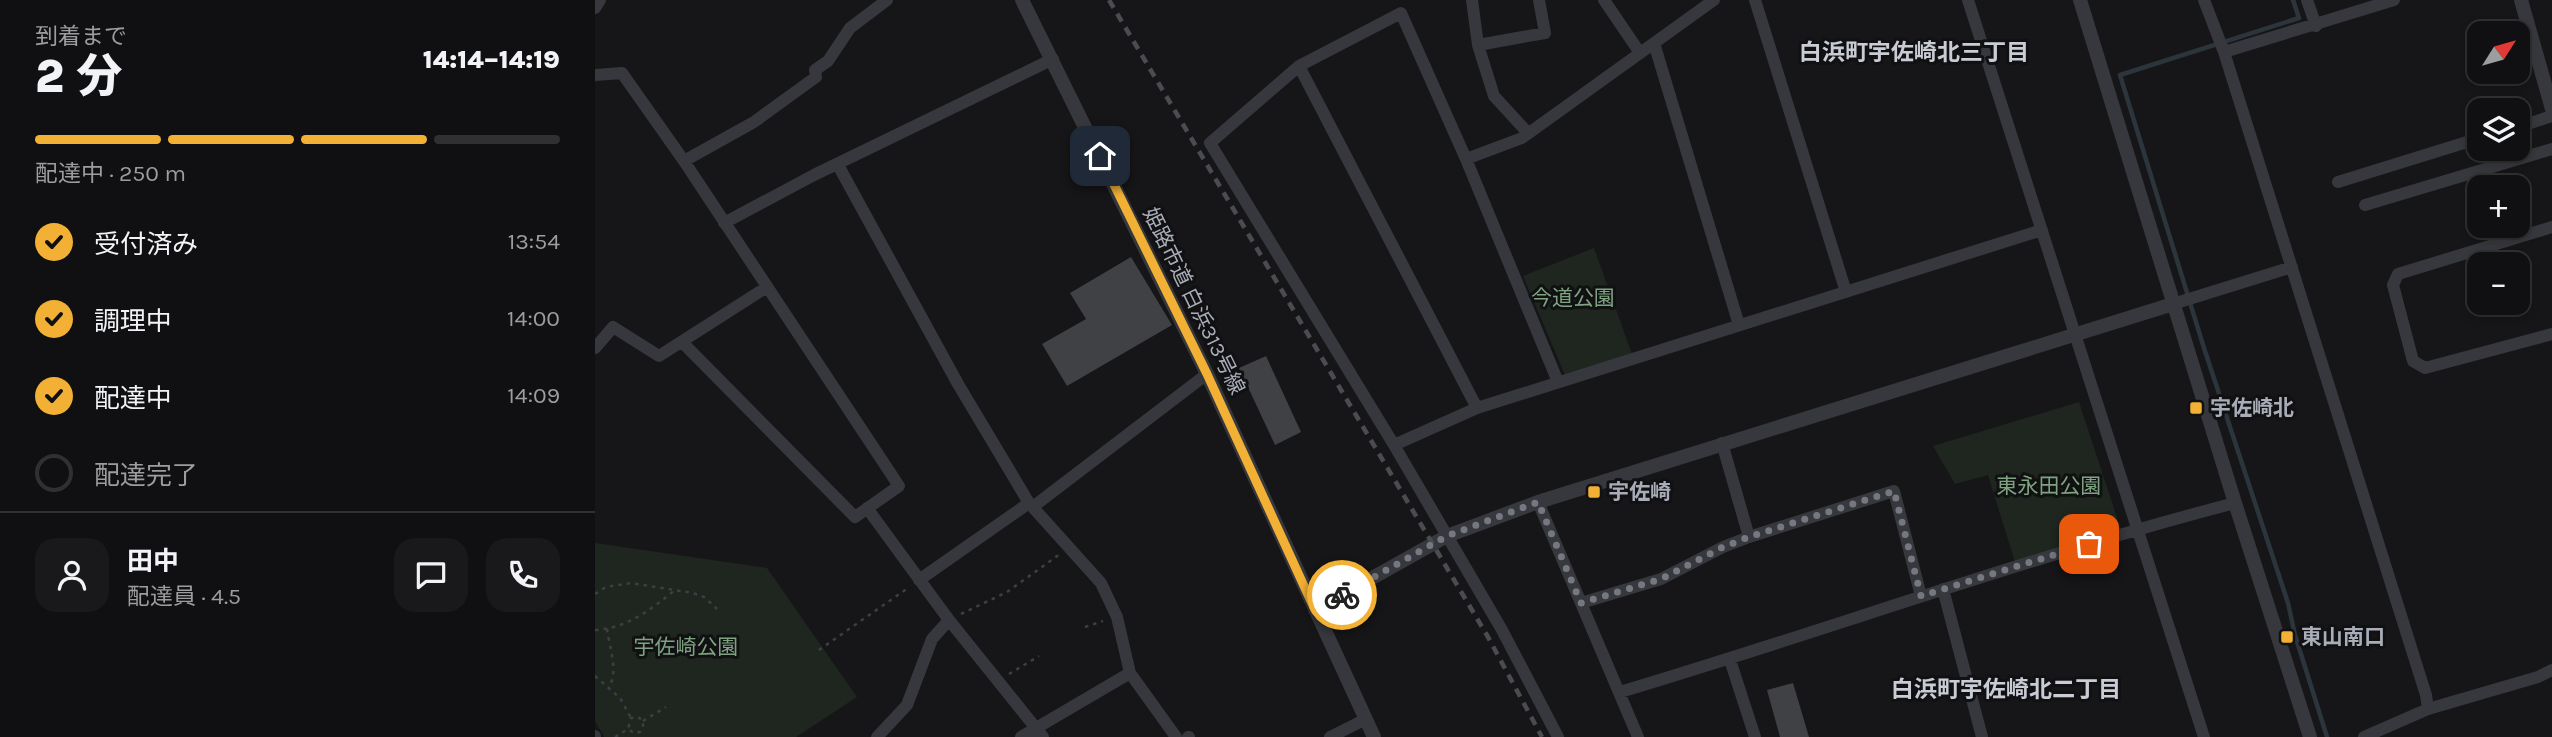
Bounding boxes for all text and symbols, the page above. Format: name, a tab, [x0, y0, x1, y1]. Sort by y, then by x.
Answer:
north arrow	[2467, 21, 2531, 84]
map controls	[2467, 21, 2530, 315]
text: 到着まで	[35, 23, 127, 50]
district label: 白浜町宇佐崎北三丁目	[1799, 39, 2029, 66]
text: 14:14–14:19	[423, 44, 560, 75]
text: 2 分	[35, 50, 122, 104]
button: layers	[2467, 98, 2530, 161]
pin	[1070, 126, 1130, 186]
icon: home	[1081, 137, 1119, 175]
text: 配達中 · 250 m	[35, 160, 186, 187]
button: +	[2467, 175, 2530, 238]
street label: 姫路市道 白浜313号線	[1138, 204, 1250, 398]
icon: check	[35, 223, 73, 261]
text: 13:54	[508, 228, 560, 255]
text: 受付済み	[94, 229, 198, 260]
button: −	[2467, 252, 2530, 315]
park label: 今道公園	[1531, 286, 1615, 310]
icon: check	[35, 300, 73, 338]
text: 14:00	[507, 305, 560, 332]
text: 調理中	[94, 306, 172, 337]
icon: check	[35, 377, 73, 415]
text: 14:09	[507, 382, 560, 409]
text: 配達中	[94, 383, 172, 414]
place label: 宇佐崎北	[2210, 396, 2294, 420]
marker: 宇佐崎北	[2188, 400, 2204, 416]
text: 配達完了	[94, 460, 198, 491]
park label: 東永田公園	[1997, 474, 2102, 498]
place label: 宇佐崎	[1608, 480, 1671, 504]
marker: 宇佐崎	[1586, 484, 1602, 500]
pin	[2059, 514, 2119, 574]
icon: bag	[2070, 525, 2108, 563]
button: person	[35, 538, 109, 612]
button: chat	[394, 538, 468, 612]
button: phone	[486, 538, 560, 612]
text: 田中	[127, 546, 179, 577]
courier	[1307, 560, 1377, 630]
icon: bike	[1323, 576, 1361, 614]
text: 配達員 · 4.5	[127, 583, 241, 610]
place label: 東山南口	[2301, 625, 2385, 649]
marker: 東山南口	[2279, 629, 2295, 645]
park label: 宇佐崎公園	[634, 635, 739, 659]
district label: 白浜町宇佐崎北二丁目	[1891, 676, 2121, 703]

